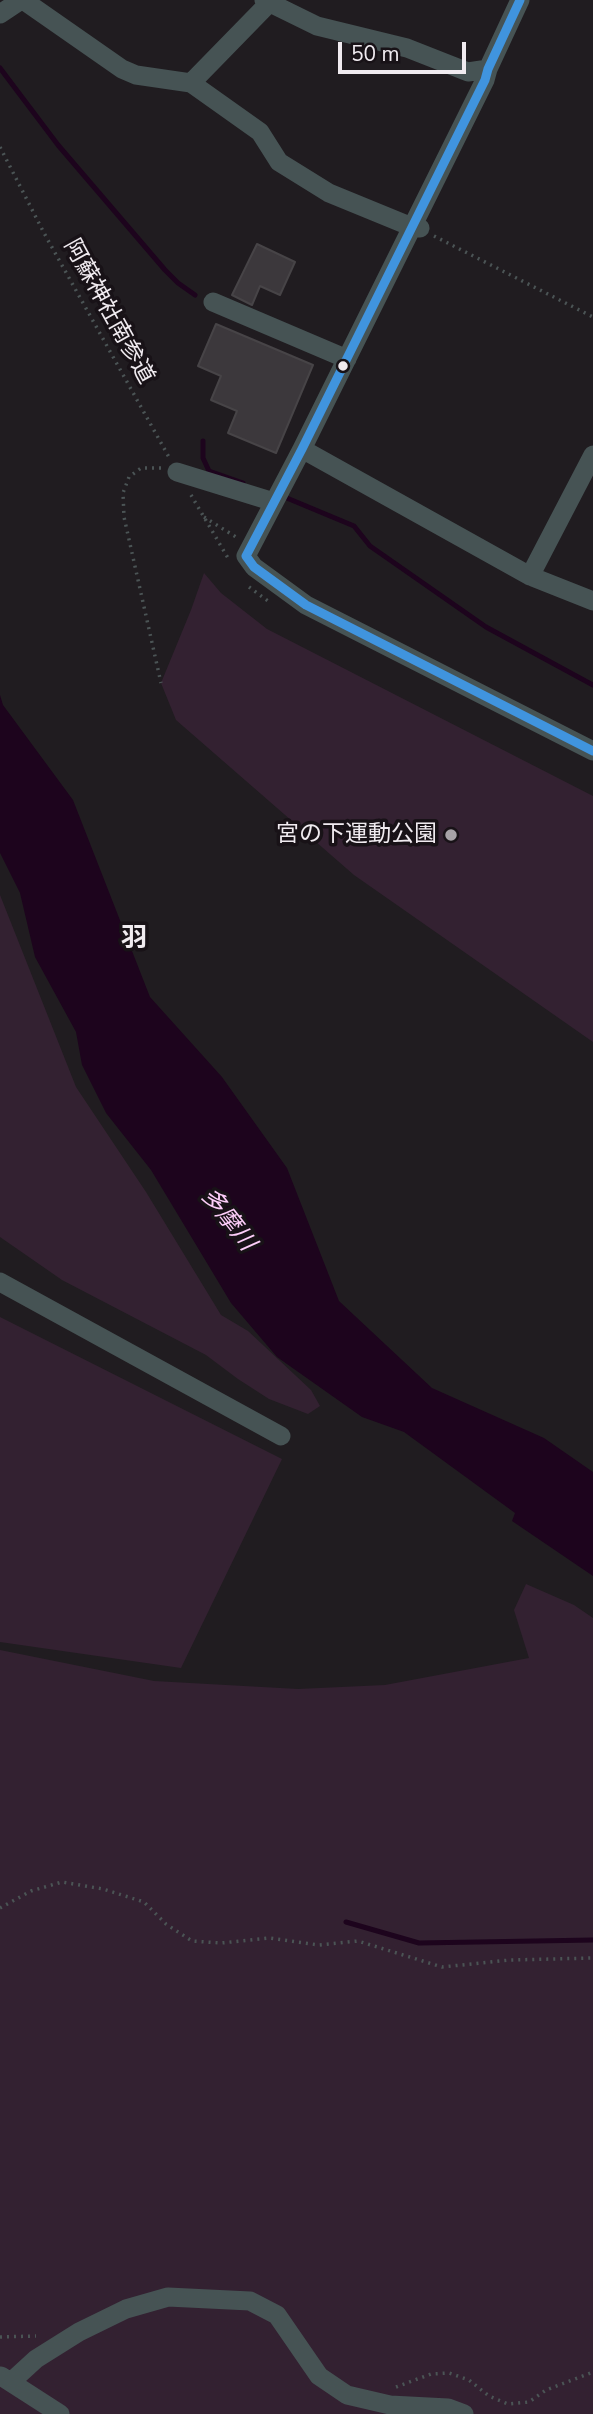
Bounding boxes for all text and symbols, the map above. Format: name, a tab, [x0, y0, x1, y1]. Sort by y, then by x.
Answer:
scale bar	[341, 28, 469, 72]
text: 50 m	[351, 40, 400, 68]
street label: 阿蘇神社南参道	[57, 235, 159, 389]
unlabelled marker	[336, 359, 350, 373]
place label: 宮の下運動公園	[276, 821, 437, 849]
marker: 宮の下運動公園	[443, 827, 459, 843]
district label: 羽	[121, 924, 147, 956]
water label: 多摩川	[193, 1183, 261, 1257]

